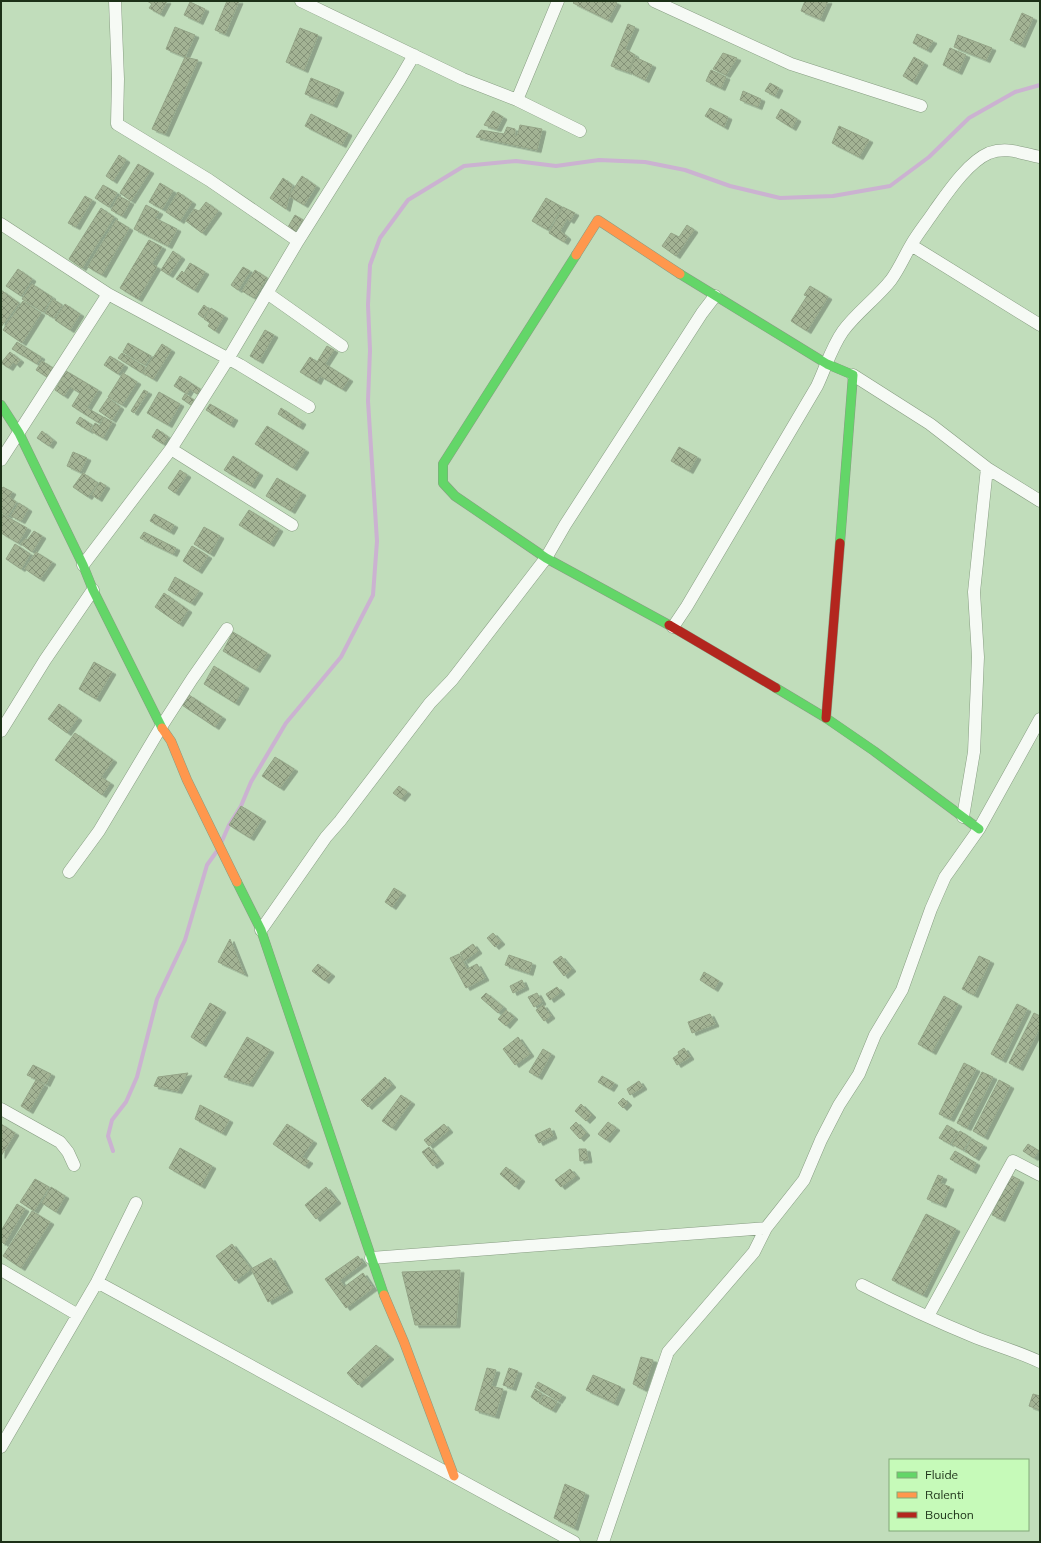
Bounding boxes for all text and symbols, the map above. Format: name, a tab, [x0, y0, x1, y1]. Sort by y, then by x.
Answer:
legend	[889, 1459, 1029, 1531]
text: Fluide	[925, 1467, 958, 1482]
text: Ralenti	[925, 1487, 964, 1502]
text: Bouchon	[925, 1507, 974, 1522]

